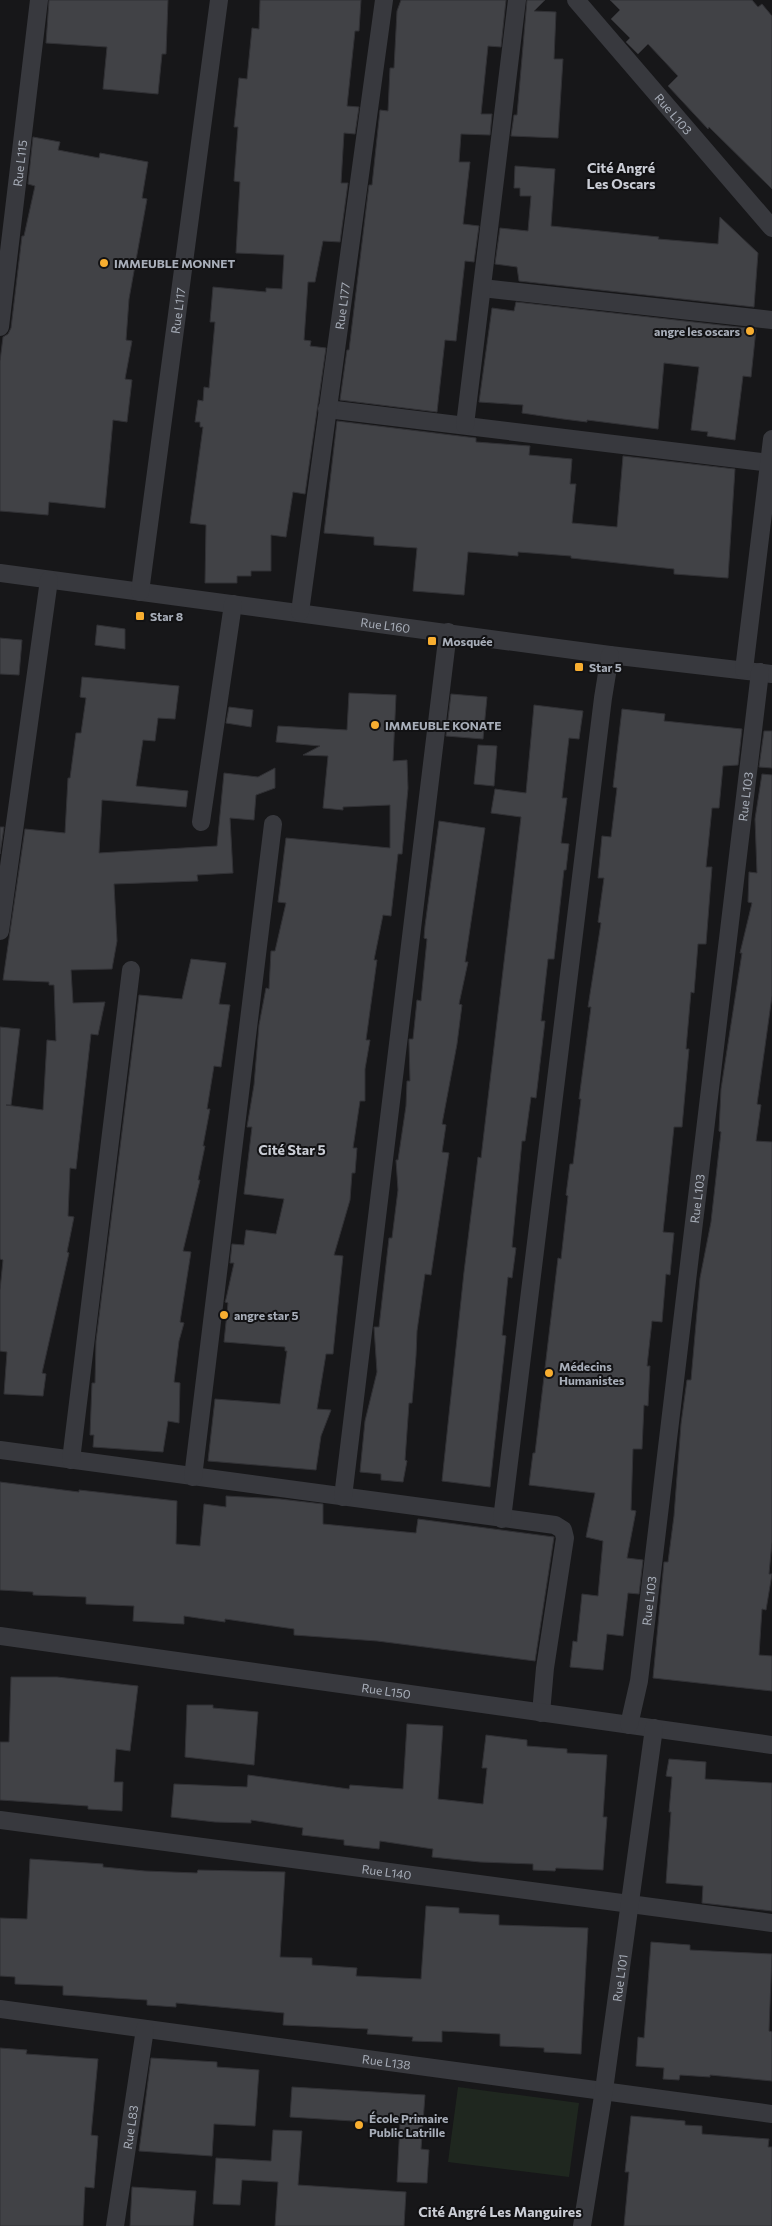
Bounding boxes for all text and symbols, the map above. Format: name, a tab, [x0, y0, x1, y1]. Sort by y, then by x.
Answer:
street label: Rue L103	[652, 90, 695, 137]
street label: Rue L115	[10, 139, 29, 187]
district label: Cité Angré Les Oscars	[587, 159, 656, 192]
place label: IMMEUBLE MONNET	[114, 256, 235, 270]
marker: IMMEUBLE MONNET	[98, 257, 110, 269]
street label: Rue L177	[332, 281, 352, 330]
street label: Rue L117	[168, 287, 188, 334]
place label: angre les oscars	[654, 324, 740, 338]
marker: angre les oscars	[744, 325, 756, 337]
place label: Star 8	[150, 609, 183, 623]
marker: Star 8	[134, 610, 146, 622]
street label: Rue L160	[360, 615, 411, 635]
place label: Mosquée	[442, 634, 493, 648]
marker: Mosquée	[426, 635, 438, 647]
place label: Star 5	[589, 660, 622, 674]
marker: Star 5	[573, 661, 585, 673]
place label: IMMEUBLE KONATE	[385, 718, 501, 732]
marker: IMMEUBLE KONATE	[369, 719, 381, 731]
street label: Rue L103	[735, 771, 755, 822]
district label: Cité Star 5	[258, 1141, 326, 1158]
street label: Rue L103	[687, 1173, 707, 1224]
place label: angre star 5	[234, 1308, 298, 1322]
marker: angre star 5	[218, 1309, 230, 1321]
place label: Médecins Humanistes	[559, 1359, 625, 1387]
marker: Médecins Humanistes	[543, 1367, 555, 1379]
street label: Rue L103	[639, 1575, 659, 1626]
street label: Rue L150	[361, 1680, 412, 1701]
street label: Rue L140	[361, 1861, 412, 1882]
street label: Rue L101	[609, 1953, 630, 2002]
street label: Rue L138	[361, 2051, 412, 2072]
street label: Rue L83	[120, 2104, 140, 2150]
place label: École Primaire Public Latrille	[369, 2111, 448, 2139]
marker: École Primaire Public Latrille	[353, 2119, 365, 2131]
district label: Cité Angré Les Manguires	[418, 2203, 582, 2220]

